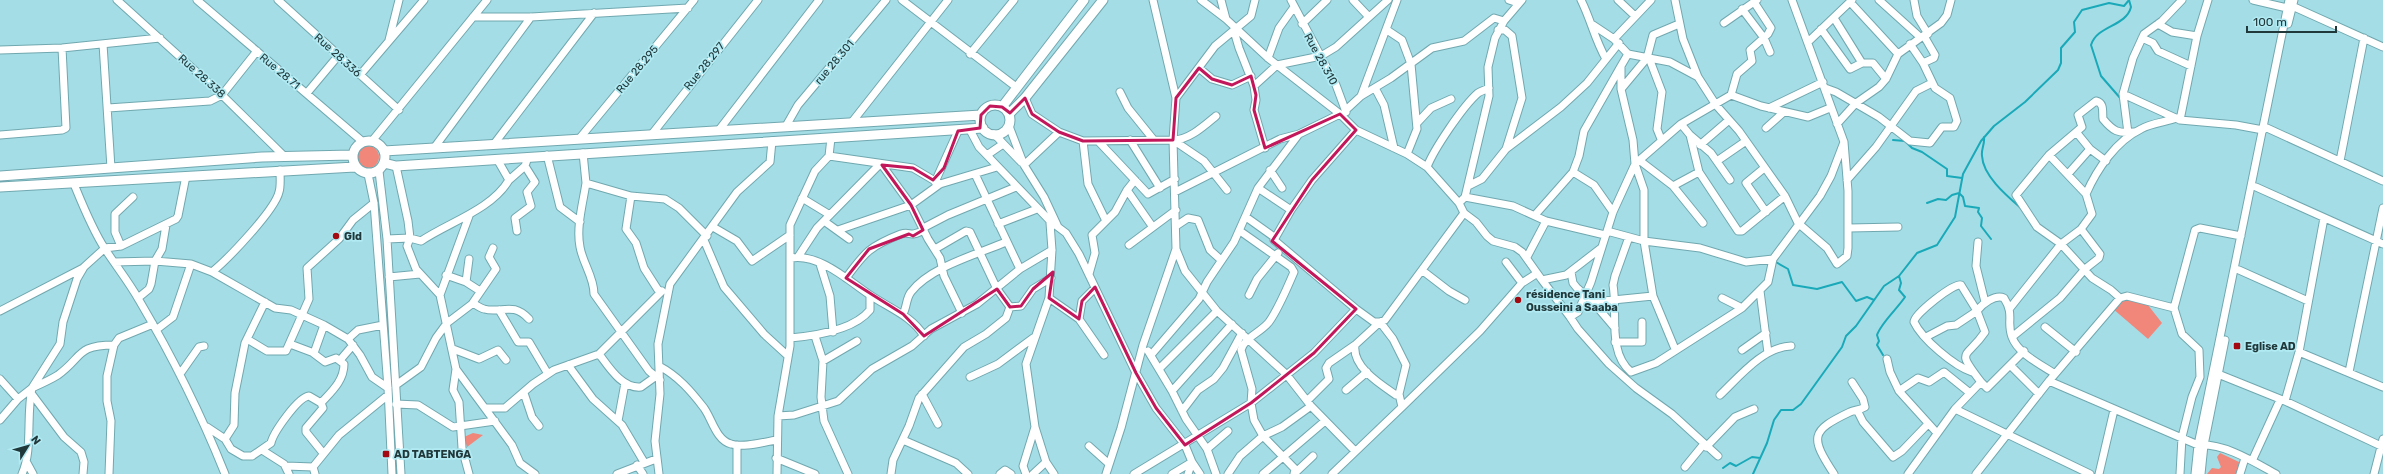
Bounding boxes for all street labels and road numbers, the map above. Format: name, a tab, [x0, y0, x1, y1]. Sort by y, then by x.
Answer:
street label: Rue 28.336	[312, 31, 364, 80]
street label: Rue 28.310	[1301, 31, 1340, 87]
street label: rue 28.301	[812, 37, 857, 87]
street label: Rue 28.297	[681, 40, 728, 93]
street label: Rue 28.295	[614, 42, 661, 96]
street label: Rue 28.71	[257, 51, 303, 92]
street label: Rue 28.338	[175, 52, 228, 101]

